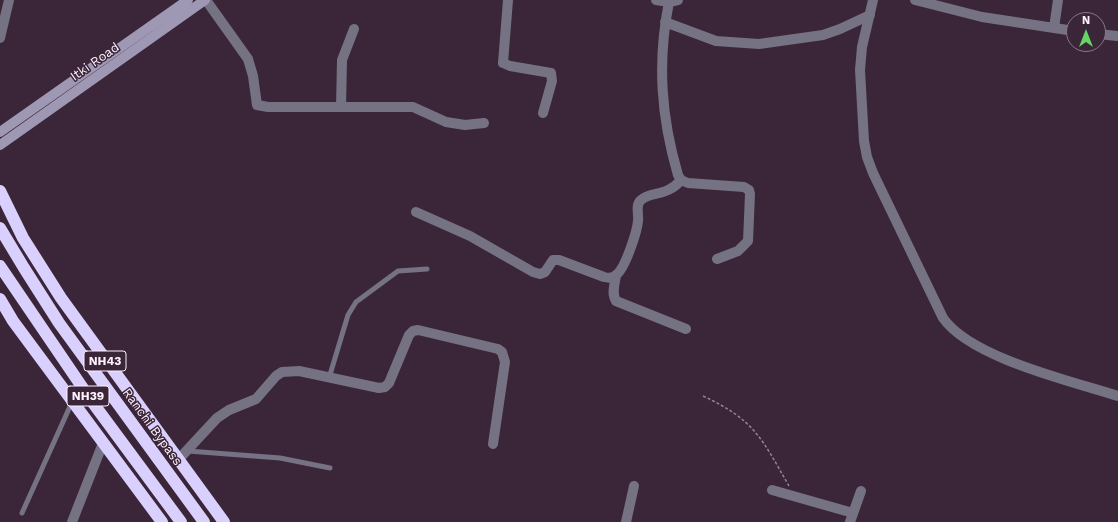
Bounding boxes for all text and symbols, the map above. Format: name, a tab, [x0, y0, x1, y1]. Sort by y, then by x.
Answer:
north arrow	[1066, 12, 1106, 52]
text: N	[1082, 14, 1090, 27]
street label: Itki Road	[67, 39, 123, 85]
road number: NH43	[84, 351, 126, 371]
street label: Ranchi Bypass	[119, 385, 185, 469]
road number: NH39	[67, 386, 109, 406]

